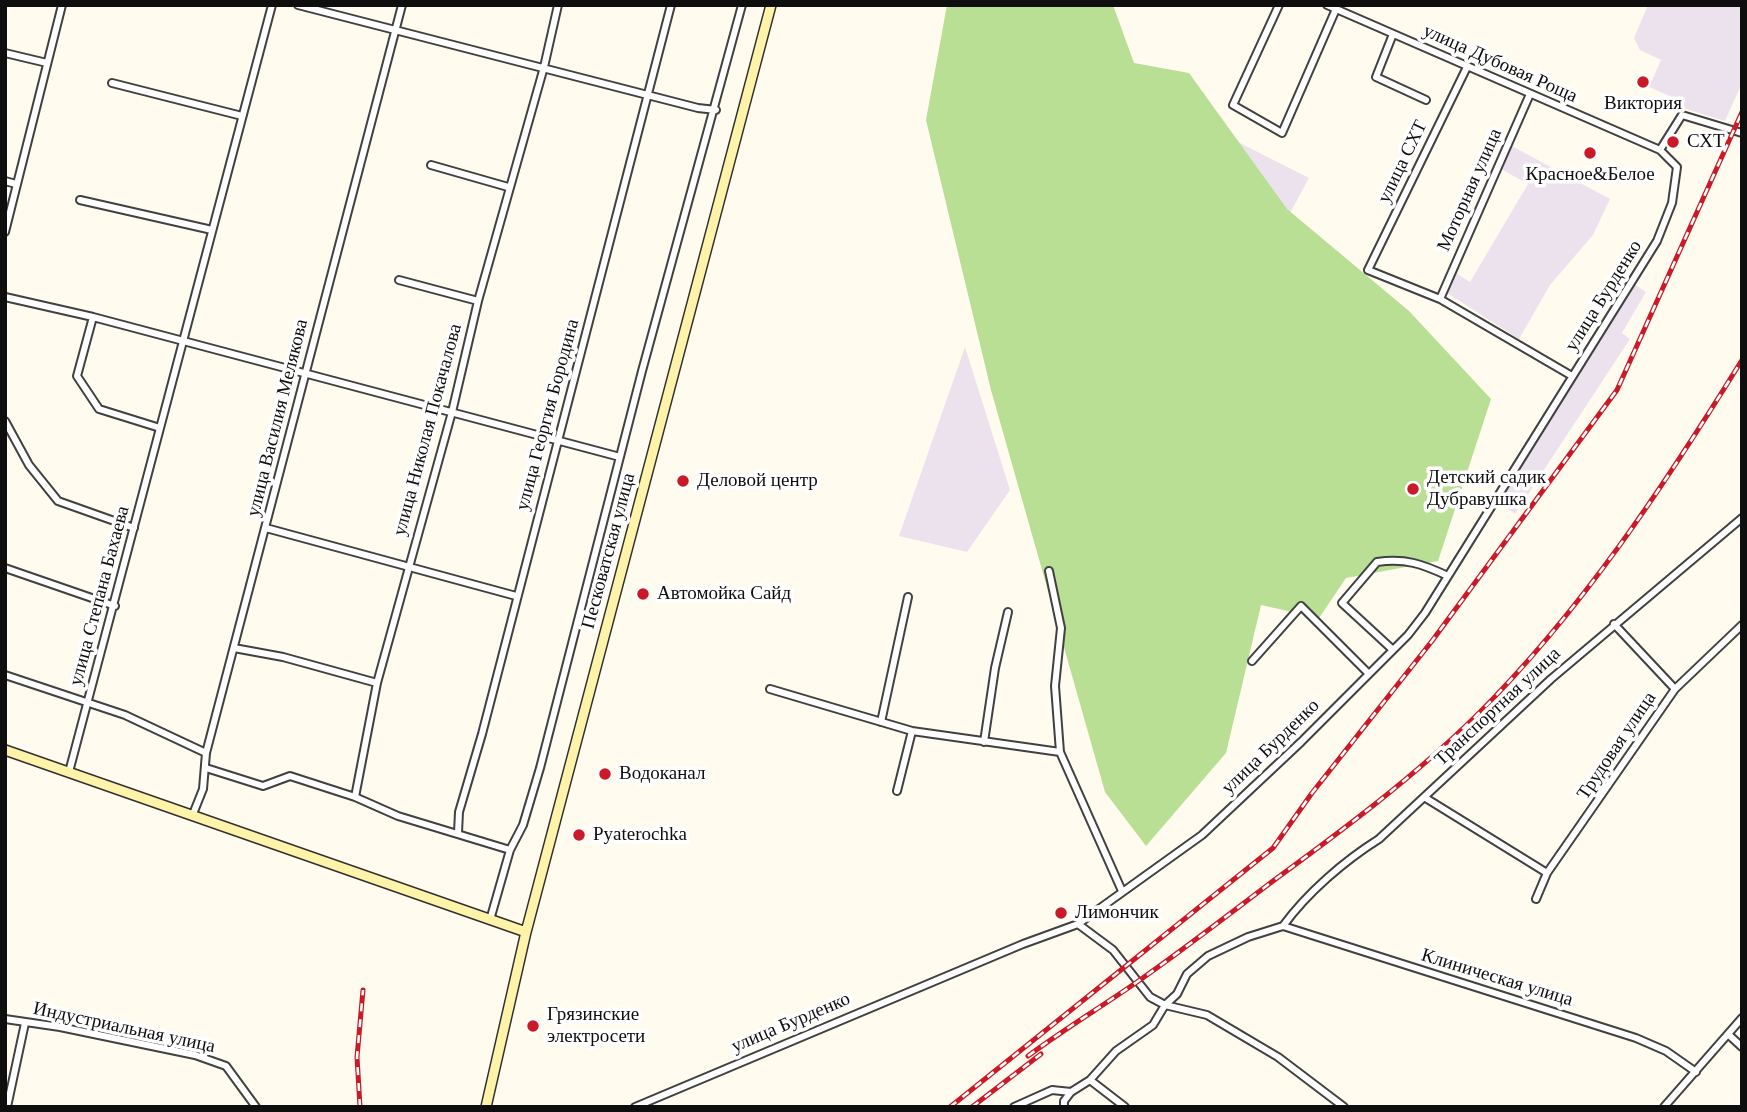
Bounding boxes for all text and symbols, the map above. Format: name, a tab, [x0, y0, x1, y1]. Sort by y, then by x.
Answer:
street label: улица Дубовая Роща	[1419, 20, 1581, 108]
marker: Виктория	[1635, 74, 1651, 90]
place label: Виктория	[1604, 93, 1682, 115]
street label: улица СХТ	[1373, 117, 1433, 207]
street label: Моторная улица	[1433, 125, 1507, 255]
place label: СХТ	[1687, 131, 1725, 153]
marker: СХТ	[1665, 134, 1681, 150]
marker: Красное&Белое	[1582, 145, 1598, 161]
place label: Красное&Белое	[1525, 164, 1655, 186]
street label: улица Бурденко	[1561, 236, 1647, 356]
street label: улица Василия Мелякова	[242, 317, 314, 519]
street label: улица Георгия Бородина	[511, 317, 585, 513]
street label: улица Николая Покачалова	[389, 321, 467, 539]
place label: Детский садик Дубравушка	[1427, 467, 1546, 511]
place label: Деловой центр	[697, 470, 818, 492]
street label: Песковатская улица	[577, 471, 641, 631]
marker: Деловой центр	[675, 473, 691, 489]
marker: Детский садик Дубравушка	[1405, 481, 1421, 497]
street label: улица Степана Бахаева	[65, 504, 135, 688]
place label: Автомойка Сайд	[657, 583, 791, 605]
marker: Автомойка Сайд	[635, 586, 651, 602]
street label: Транспортная улица	[1430, 643, 1566, 771]
street label: Трудовая улица	[1573, 688, 1661, 804]
street label: улица Бурденко	[1217, 695, 1325, 799]
place label: Водоканал	[619, 763, 705, 785]
marker: Водоканал	[597, 766, 613, 782]
place label: Pyaterochka	[593, 824, 687, 846]
marker: Pyaterochka	[571, 827, 587, 843]
place label: Лимончик	[1075, 902, 1159, 924]
marker: Лимончик	[1053, 905, 1069, 921]
street label: Клиническая улица	[1418, 944, 1576, 1012]
street label: улица Бурденко	[728, 988, 854, 1058]
street label: Индустриальная улица	[31, 998, 217, 1058]
place label: Грязинские электросети	[547, 1004, 645, 1048]
marker: Грязинские электросети	[525, 1018, 541, 1034]

